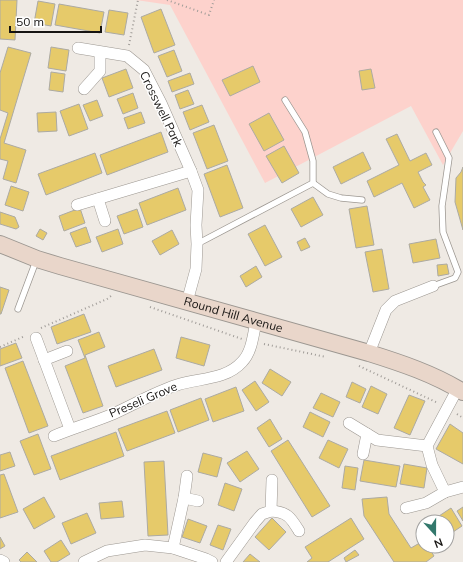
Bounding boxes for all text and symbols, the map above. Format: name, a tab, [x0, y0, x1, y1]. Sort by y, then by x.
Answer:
scale bar	[10, 8, 101, 34]
text: 50 m	[16, 14, 44, 29]
street label: Crosswell Park	[137, 69, 187, 150]
street label: Round Hill Avenue	[182, 293, 285, 335]
street label: Preseli Grove	[107, 378, 179, 421]
north arrow	[415, 514, 455, 554]
text: N	[432, 535, 445, 551]

